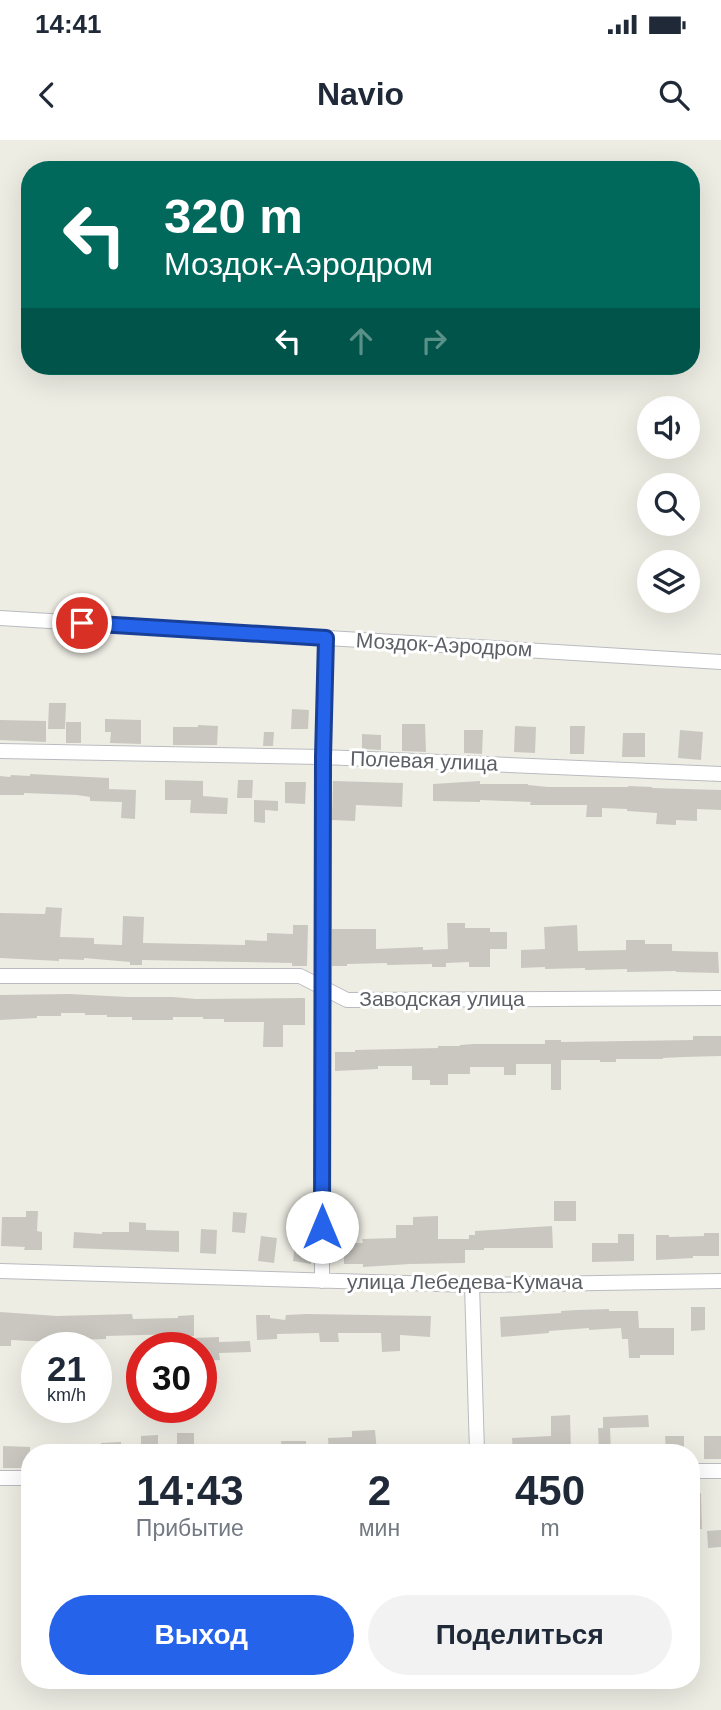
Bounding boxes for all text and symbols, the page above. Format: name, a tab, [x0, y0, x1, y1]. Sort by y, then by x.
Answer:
text: 14:41	[35, 9, 102, 39]
icon: back	[28, 76, 66, 114]
text: Navio	[317, 76, 404, 112]
icon: search	[655, 76, 693, 114]
icon: left	[49, 189, 140, 280]
text: 320 m	[164, 189, 303, 243]
text: Моздок-Аэродром	[164, 246, 433, 282]
icon: left	[269, 322, 307, 360]
icon: ahead	[342, 322, 380, 360]
icon: right	[415, 322, 453, 360]
map controls	[637, 396, 700, 613]
button: sound	[637, 396, 700, 459]
button: search	[637, 473, 700, 536]
button: layers	[637, 550, 700, 613]
pin	[52, 593, 112, 653]
icon: arrive	[63, 604, 101, 642]
street label: Моздок-Аэродром	[355, 628, 533, 661]
street label: Полевая улица	[350, 746, 499, 775]
street label: Заводская улица	[359, 987, 525, 1010]
position arrow	[285, 1190, 359, 1264]
street label: улица Лебедева-Кумача	[347, 1270, 583, 1293]
speed limit sign: 30	[126, 1332, 217, 1423]
text: 21	[47, 1349, 86, 1388]
text: km/h	[47, 1385, 86, 1405]
text: 14:43	[136, 1467, 244, 1514]
text: 2	[368, 1467, 391, 1514]
text: 450	[515, 1467, 585, 1514]
text: Прибытие	[136, 1515, 244, 1541]
text: мин	[359, 1515, 400, 1541]
text: m	[540, 1515, 560, 1541]
button: Выход	[49, 1595, 354, 1675]
button: Поделиться	[368, 1595, 672, 1675]

